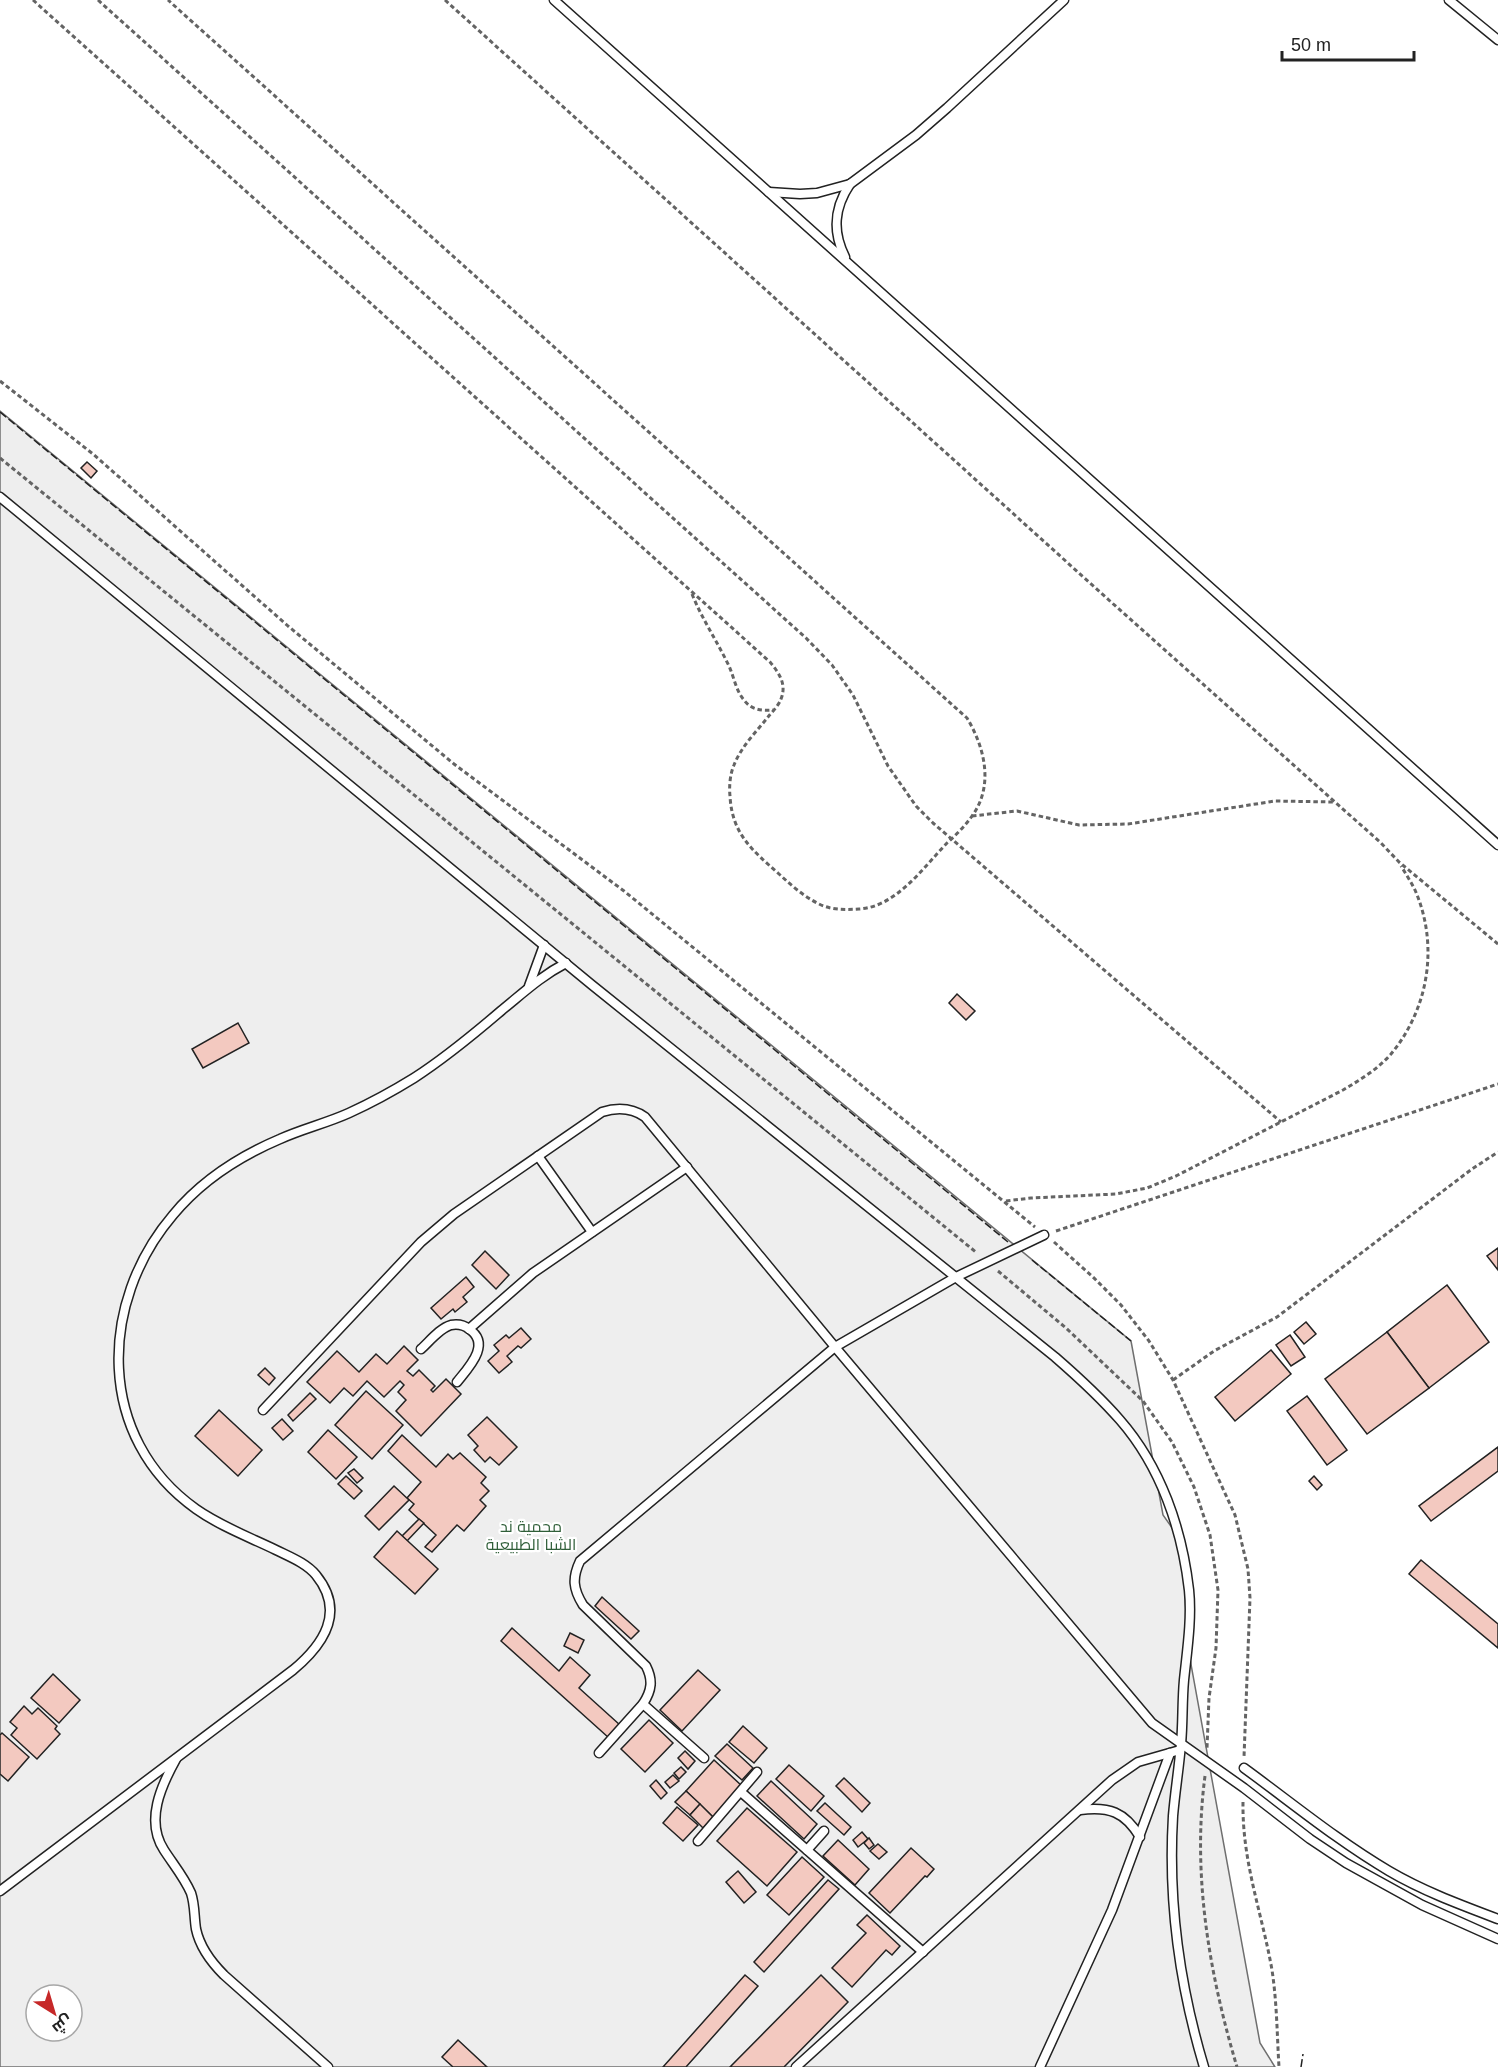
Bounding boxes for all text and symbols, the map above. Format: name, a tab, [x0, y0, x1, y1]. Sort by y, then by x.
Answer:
scale bar	[1282, 24, 1414, 62]
text: 50 m	[1291, 35, 1331, 55]
park label: محمية ند الشبا الطبيعية	[486, 1518, 576, 1554]
north arrow	[24, 1983, 84, 2043]
text: ش	[49, 2011, 76, 2038]

